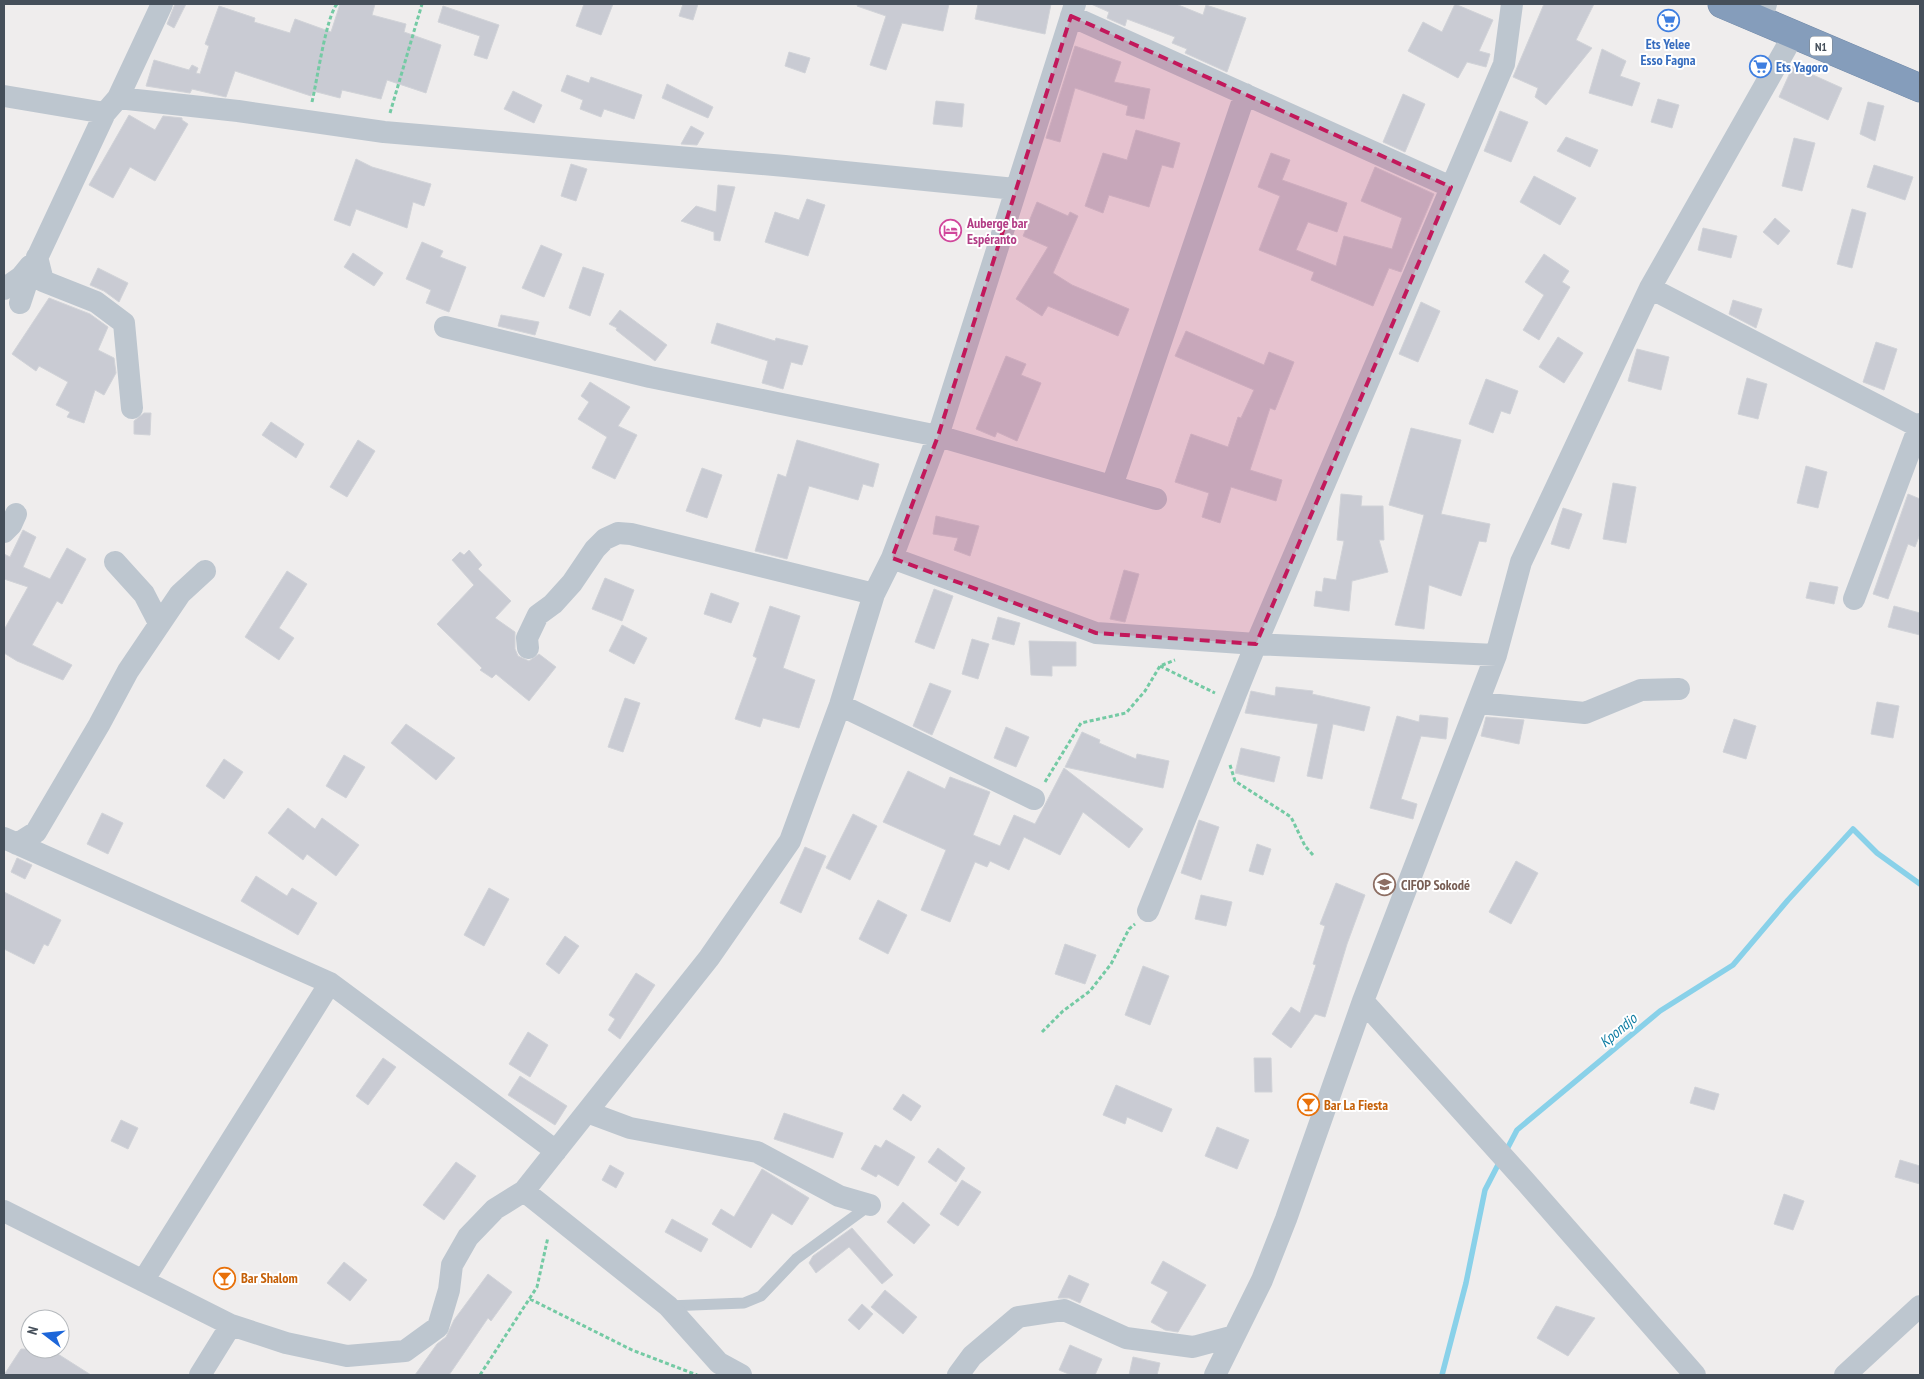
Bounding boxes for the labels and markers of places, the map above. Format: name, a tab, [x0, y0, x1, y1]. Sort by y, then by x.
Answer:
supermarket icon: Ets Yelee Esso Fagna	[1656, 9, 1680, 33]
place label: Ets Yelee Esso Fagna	[1641, 35, 1696, 69]
supermarket icon: Ets Yagoro	[1748, 55, 1772, 79]
place label: Ets Yagoro	[1776, 58, 1828, 76]
place label: Auberge bar Espéranto	[966, 214, 1029, 248]
hotel icon: Auberge bar Espéranto	[939, 219, 963, 243]
school or university icon: CIFOP Sokodé	[1373, 873, 1397, 897]
place label: CIFOP Sokodé	[1401, 876, 1470, 894]
bar icon: Bar La Fiesta	[1296, 1093, 1320, 1117]
place label: Bar La Fiesta	[1324, 1096, 1388, 1114]
bar icon: Bar Shalom	[213, 1266, 237, 1290]
place label: Bar Shalom	[241, 1269, 298, 1287]

